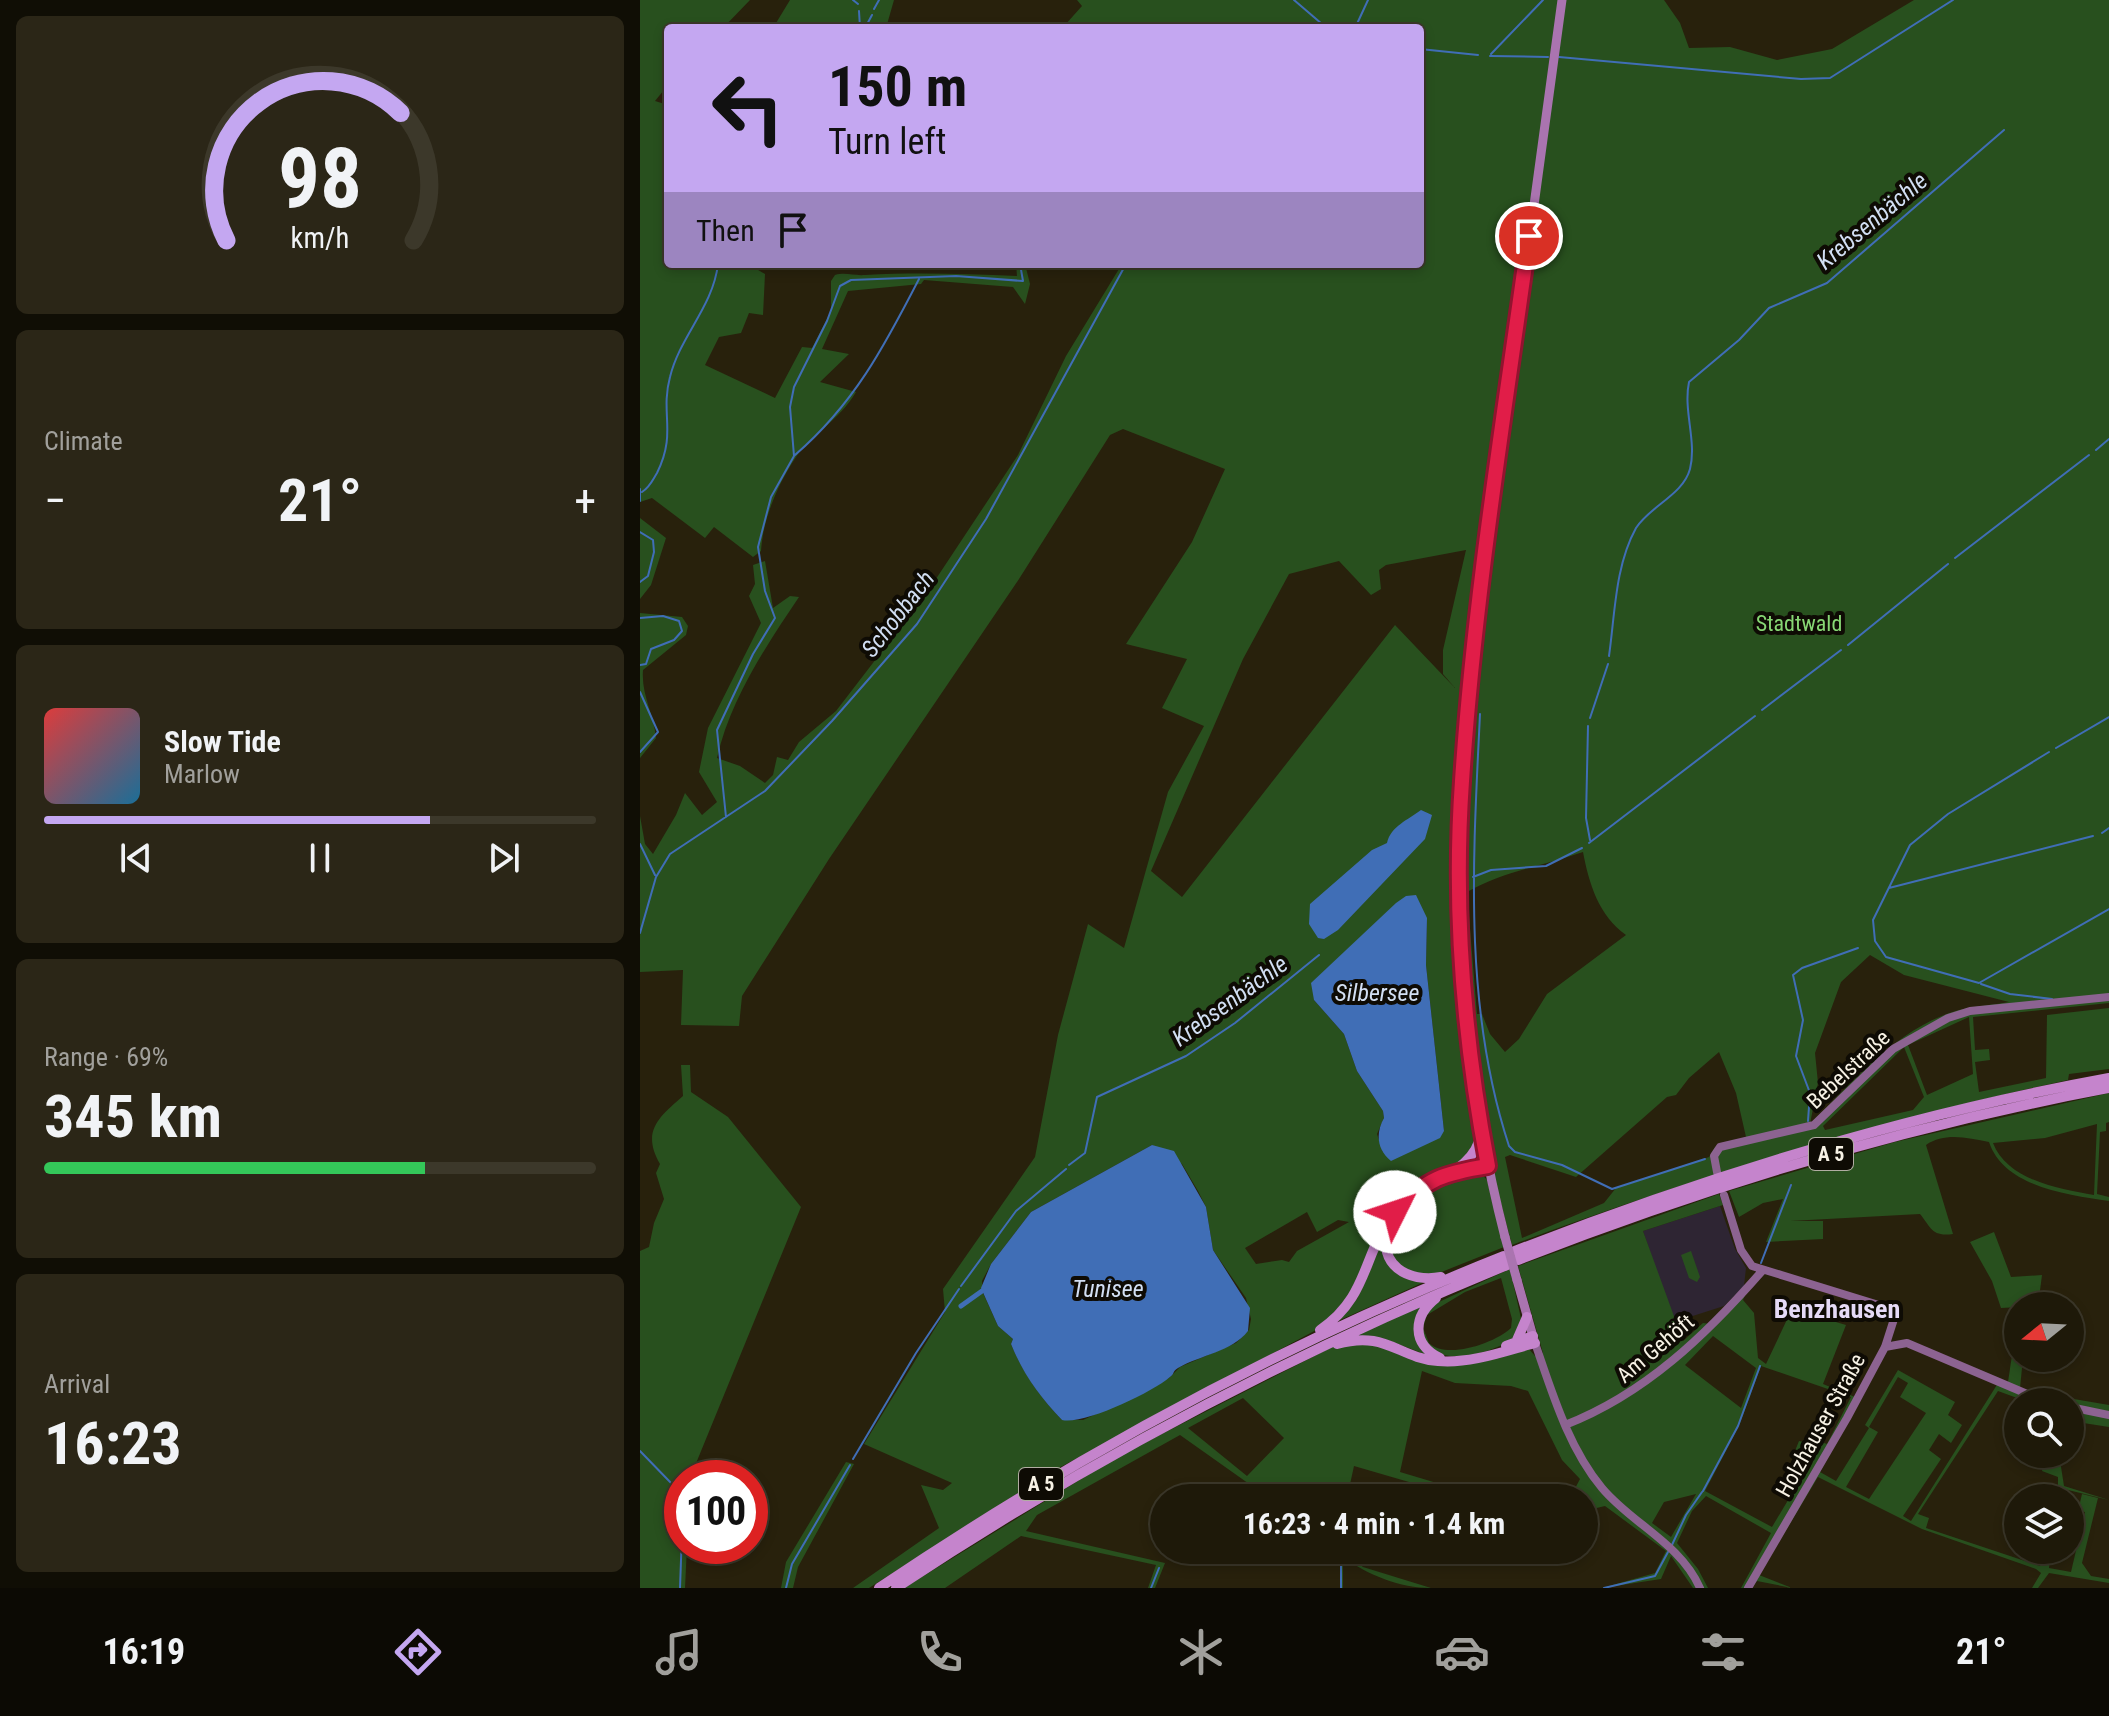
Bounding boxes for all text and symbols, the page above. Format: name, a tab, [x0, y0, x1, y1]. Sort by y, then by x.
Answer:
text: 150 m	[828, 54, 967, 120]
icon: left	[696, 56, 800, 160]
text: Turn left	[828, 121, 946, 163]
text: 98	[278, 130, 362, 227]
water label: Krebsenbächle	[1811, 167, 1933, 275]
pin	[1495, 202, 1563, 270]
icon: arrive	[771, 208, 815, 252]
text: Then	[696, 213, 755, 248]
icon: arrive	[1507, 214, 1551, 258]
text: km/h	[291, 221, 349, 255]
text: Climate	[44, 426, 123, 456]
text: 21°	[278, 465, 362, 536]
text: −	[44, 475, 66, 527]
text: +	[574, 475, 596, 527]
water label: Schobbach	[856, 565, 940, 663]
park label: Stadtwald	[1756, 611, 1842, 636]
text: Slow Tide	[164, 724, 281, 759]
text: Marlow	[164, 759, 240, 789]
icon: previous	[114, 836, 158, 880]
icon: pause	[298, 836, 342, 880]
icon: next	[482, 836, 526, 880]
water label: Krebsenbächle	[1167, 950, 1293, 1052]
water label: Silbersee	[1335, 979, 1419, 1007]
street label: Bebelstraße	[1802, 1025, 1895, 1114]
text: Range · 69%	[44, 1042, 168, 1072]
text: 345 km	[44, 1081, 222, 1152]
road number: A 5	[1809, 1138, 1853, 1170]
position arrow	[1353, 1170, 1437, 1254]
water label: Tunisee	[1072, 1275, 1144, 1303]
north arrow	[2004, 1292, 2084, 1372]
map controls	[2004, 1292, 2084, 1564]
district label: Benzhausen	[1774, 1294, 1900, 1324]
street label: Am Gehöft	[1612, 1309, 1699, 1388]
street label: Holzhauser Straße	[1771, 1349, 1870, 1501]
text: Arrival	[44, 1369, 110, 1399]
button: search	[2004, 1388, 2084, 1468]
text: 16:23	[44, 1408, 182, 1479]
speed limit sign: 100	[664, 1460, 768, 1564]
road number: A 5	[1019, 1468, 1063, 1500]
button: layers	[2004, 1484, 2084, 1564]
text: 16:23 · 4 min · 1.4 km	[1243, 1506, 1505, 1541]
icon: directions	[390, 1624, 446, 1680]
icon: music	[651, 1624, 707, 1680]
icon: phone	[912, 1624, 968, 1680]
icon: climate	[1173, 1624, 1229, 1680]
icon: car	[1434, 1624, 1490, 1680]
icon: filters	[1695, 1624, 1751, 1680]
text: 16:19	[102, 1631, 185, 1673]
text: 21°	[1956, 1631, 2006, 1673]

